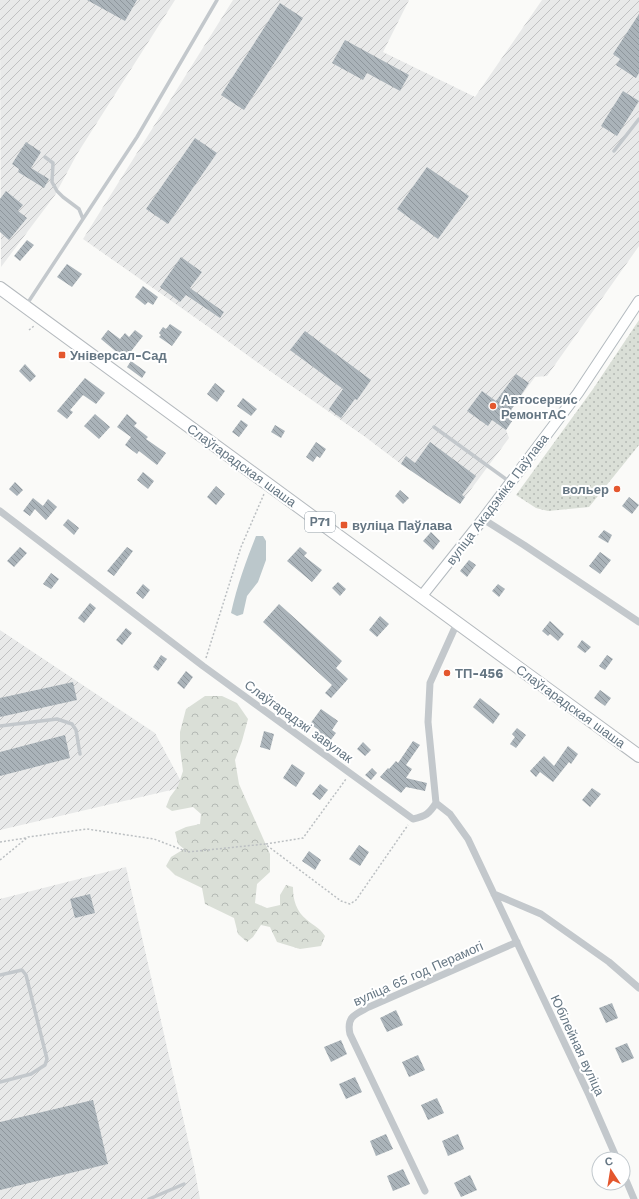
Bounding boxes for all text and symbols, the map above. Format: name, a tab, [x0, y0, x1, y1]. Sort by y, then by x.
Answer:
place label: Універсал-Сад	[70, 348, 168, 363]
marker: Універсал-Сад	[57, 350, 67, 360]
place label: Автосервис РемонтАС	[501, 392, 578, 422]
marker: Автосервис РемонтАС	[488, 401, 498, 411]
street label: Слаўгарадская шаша	[184, 421, 300, 510]
street label: вуліца Акадэміка Паўлава	[443, 430, 552, 568]
place label: вольер	[562, 482, 609, 497]
marker: вольер	[612, 484, 622, 494]
road number: Р71	[305, 512, 335, 532]
place label: вуліца Паўлава	[352, 518, 453, 533]
marker: вуліца Паўлава	[339, 520, 349, 530]
street label: Слаўгарадская шаша	[513, 662, 629, 751]
place label: ТП-456	[455, 666, 503, 681]
marker: ТП-456	[442, 668, 452, 678]
street label: Слаўгарадзкі завулак	[242, 677, 356, 766]
street label: вуліца 65 год Перамогі	[351, 938, 486, 1009]
street label: Юбілейная вуліца	[548, 992, 608, 1099]
north arrow	[591, 1151, 631, 1191]
text: С	[604, 1155, 614, 1169]

